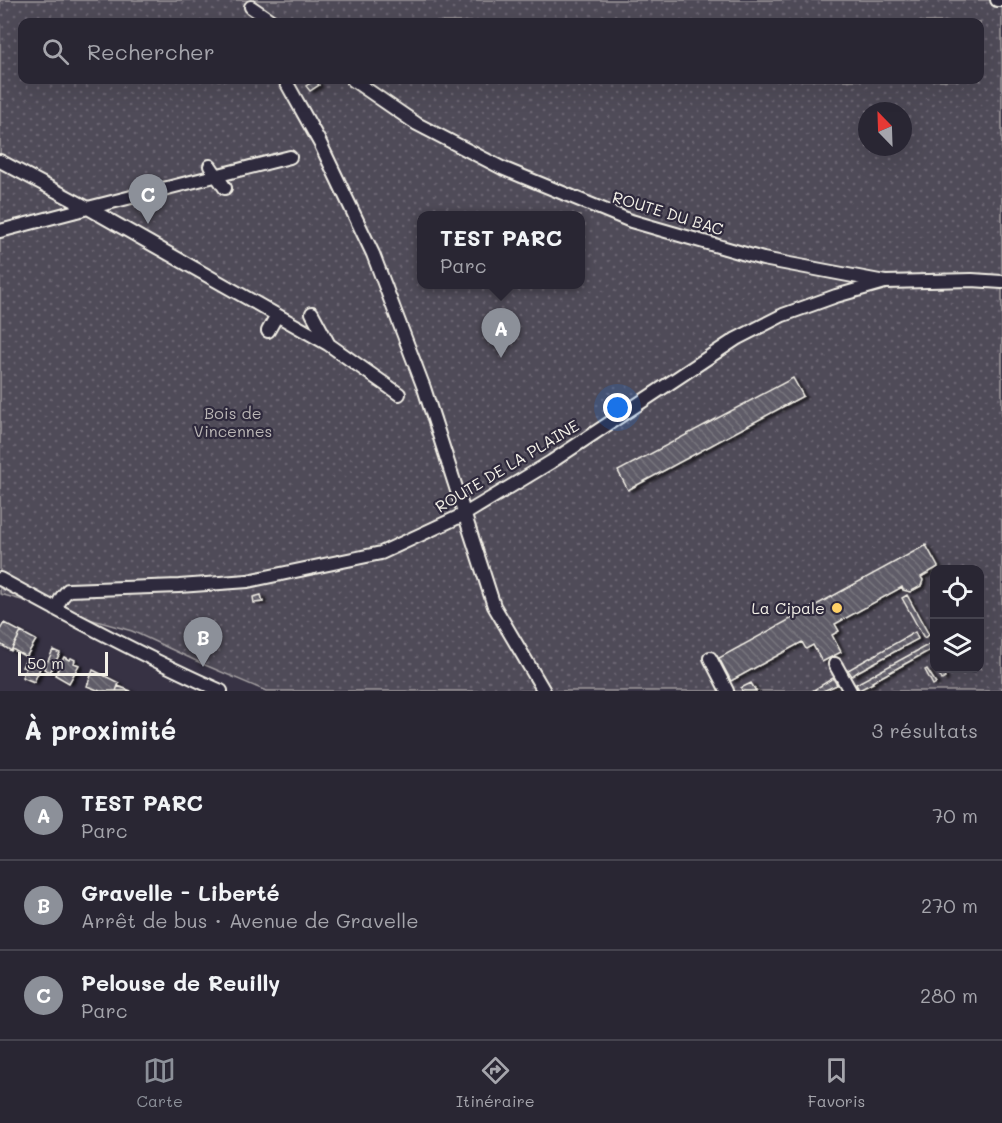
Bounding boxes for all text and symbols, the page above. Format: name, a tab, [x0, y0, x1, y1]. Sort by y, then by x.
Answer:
search box	[18, 18, 984, 84]
icon: search	[39, 35, 72, 68]
text: Rechercher	[87, 37, 215, 66]
north arrow	[858, 102, 912, 156]
pin: C	[128, 174, 168, 224]
street label: ROUTE DU BAC	[610, 186, 726, 239]
popup	[417, 211, 585, 289]
text: TEST PARC	[440, 223, 562, 252]
text: Parc	[440, 252, 487, 278]
pin: A	[482, 308, 520, 358]
your location	[603, 393, 632, 422]
park label: Bois de Vincennes	[194, 402, 272, 441]
street label: ROUTE DE LA PLAINE	[431, 414, 582, 517]
map controls	[930, 565, 984, 673]
button: locate	[930, 565, 984, 619]
place label: La Cipale	[751, 597, 825, 618]
marker: La Cipale	[830, 601, 844, 615]
pin: B	[184, 618, 222, 667]
button: layers	[930, 619, 984, 673]
scale bar	[18, 649, 108, 676]
text: 50 m	[27, 652, 64, 673]
text: À proximité	[24, 713, 176, 747]
text: 3 résultats	[872, 717, 978, 743]
text: TEST PARC	[81, 788, 203, 817]
text: A	[37, 802, 50, 828]
text: 70 m	[932, 802, 978, 828]
text: Parc	[81, 817, 127, 843]
text: Gravelle - Liberté	[81, 878, 280, 907]
text: B	[37, 892, 50, 918]
text: 270 m	[921, 892, 978, 918]
text: Arrêt de bus · Avenue de Gravelle	[81, 907, 419, 933]
text: Pelouse de Reuilly	[81, 968, 280, 997]
text: C	[36, 982, 51, 1008]
text: 280 m	[920, 982, 978, 1008]
text: Parc	[81, 997, 127, 1023]
tab: Carte	[137, 1054, 183, 1111]
tab: Itinéraire	[456, 1054, 535, 1111]
tab: Favoris	[808, 1054, 865, 1111]

